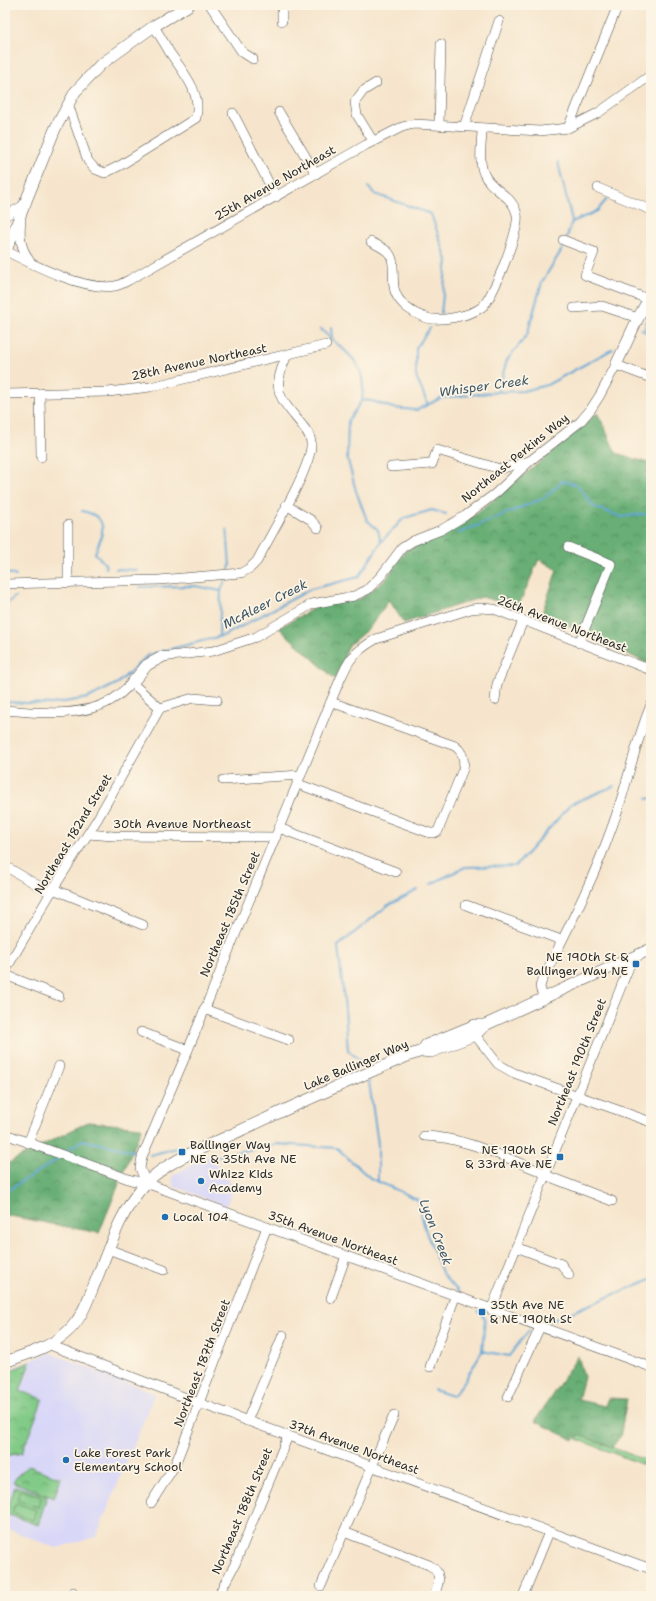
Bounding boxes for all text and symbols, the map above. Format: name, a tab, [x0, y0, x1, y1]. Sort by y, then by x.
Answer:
street label: 25th Avenue Northeast	[211, 142, 339, 224]
street label: 28th Avenue Northeast	[130, 340, 268, 384]
water label: Whisper Creek	[438, 371, 531, 401]
street label: Northeast Perkins Way	[458, 410, 572, 506]
water label: McAleer Creek	[220, 575, 311, 633]
street label: 26th Avenue Northeast	[495, 592, 629, 656]
street label: Northeast 182nd Street	[31, 771, 115, 897]
street label: 30th Avenue Northeast	[113, 816, 251, 832]
street label: Northeast 185th Street	[196, 849, 264, 979]
place label: NE 190th St & Ballinger Way NE	[527, 949, 629, 979]
marker: NE 190th St & Ballinger Way NE	[631, 959, 641, 969]
street label: Northeast 190th Street	[544, 996, 610, 1128]
street label: Lake Ballinger Way	[301, 1036, 411, 1094]
place label: Ballinger Way NE & 35th Ave NE	[190, 1137, 297, 1167]
place label: NE 190th St & 33rd Ave NE	[466, 1142, 552, 1172]
marker: Ballinger Way NE & 35th Ave NE	[177, 1147, 187, 1157]
marker: NE 190th St & 33rd Ave NE	[555, 1152, 565, 1162]
place label: Whizz Kids Academy	[209, 1166, 273, 1196]
marker: Whizz Kids Academy	[196, 1176, 206, 1186]
water label: Lyon Creek	[416, 1196, 457, 1268]
street label: 35th Avenue Northeast	[266, 1207, 400, 1269]
place label: Local 104	[173, 1209, 229, 1225]
marker: Local 104	[160, 1212, 170, 1222]
street label: Northeast 187th Street	[170, 1297, 234, 1429]
place label: 35th Ave NE & NE 190th St	[490, 1297, 572, 1327]
marker: 35th Ave NE & NE 190th St	[477, 1307, 487, 1317]
street label: 37th Avenue Northeast	[287, 1416, 421, 1478]
place label: Lake Forest Park Elementary School	[74, 1445, 182, 1475]
street label: Northeast 188th Street	[208, 1445, 276, 1577]
marker: Lake Forest Park Elementary School	[61, 1455, 71, 1465]

